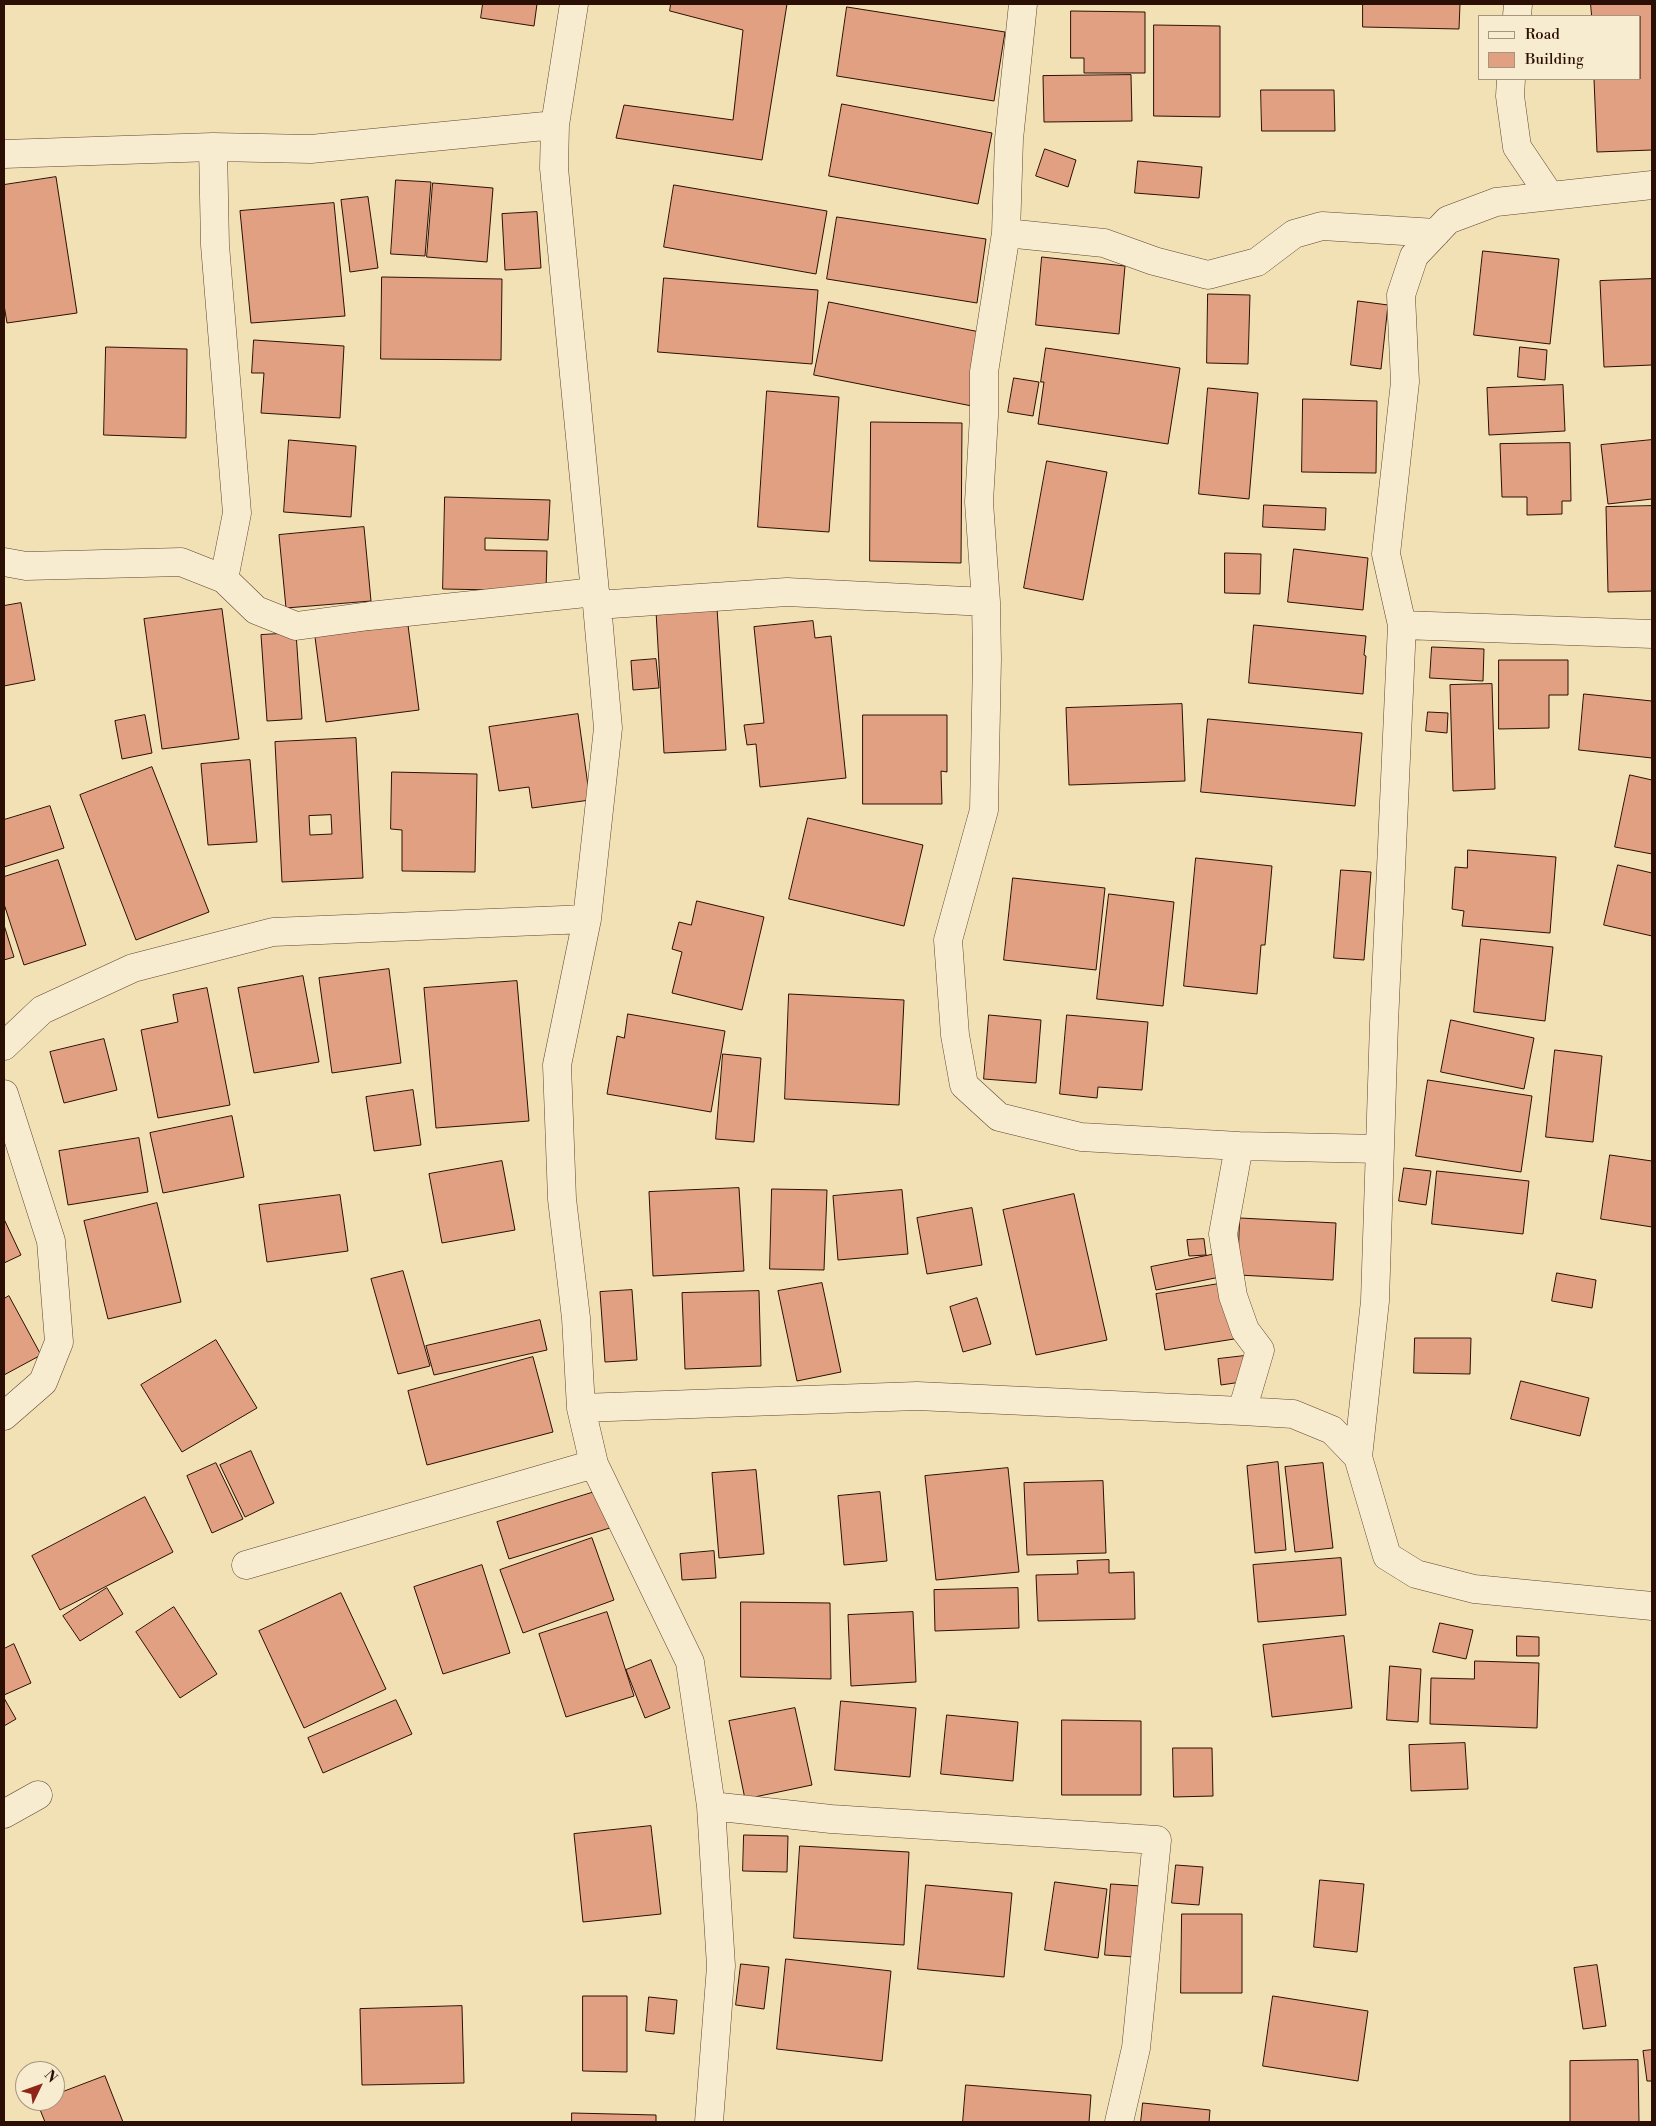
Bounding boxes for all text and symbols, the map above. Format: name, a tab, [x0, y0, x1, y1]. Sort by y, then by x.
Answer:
legend	[1478, 15, 1641, 80]
text: Road	[1525, 25, 1560, 44]
text: Building	[1525, 50, 1584, 69]
north arrow	[15, 2061, 65, 2111]
text: N	[40, 2066, 61, 2087]

